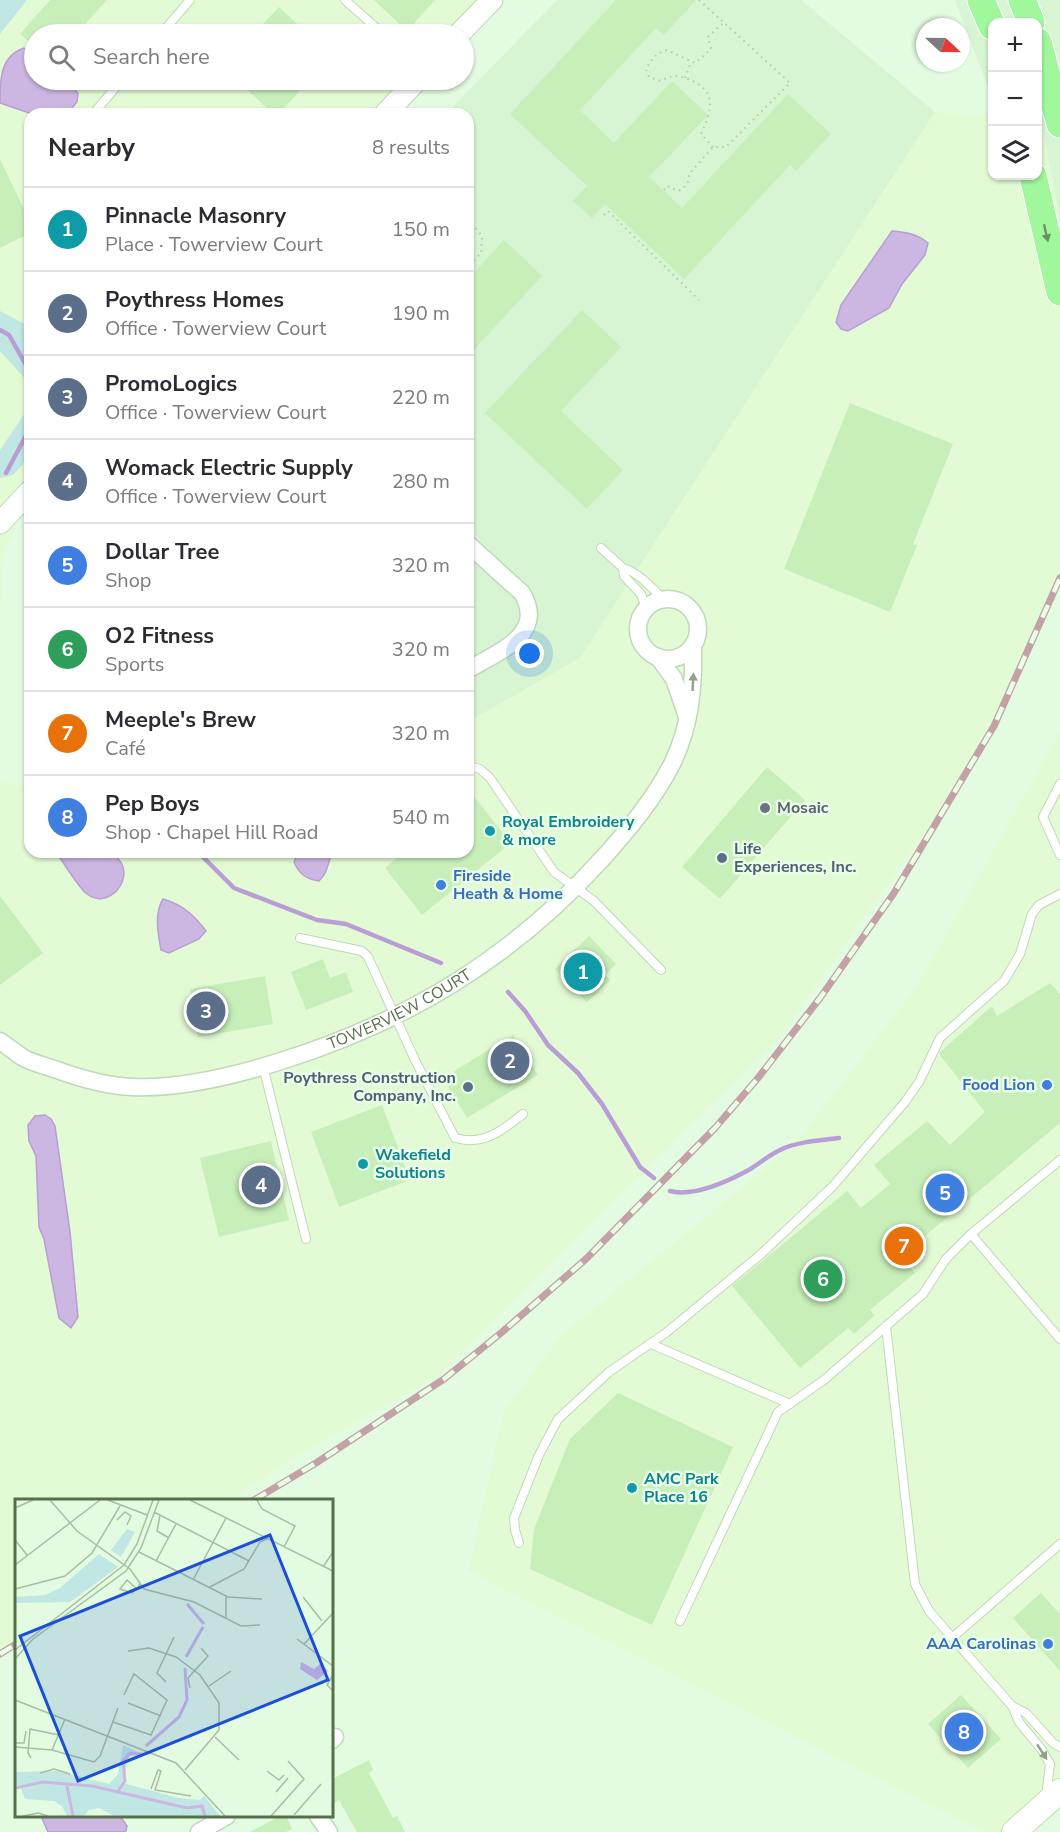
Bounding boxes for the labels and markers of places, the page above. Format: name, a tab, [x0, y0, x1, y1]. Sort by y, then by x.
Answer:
place label: Mosaic	[777, 797, 829, 819]
marker: Mosaic	[758, 801, 772, 815]
place label: Royal Embroidery & more	[502, 811, 635, 851]
marker: Royal Embroidery & more	[483, 824, 497, 838]
place label: Life Experiences, Inc.	[734, 838, 857, 878]
marker: Life Experiences, Inc.	[715, 851, 729, 865]
place label: Fireside Heath & Home	[453, 865, 563, 905]
marker: Fireside Heath & Home	[434, 878, 448, 892]
pin: 1	[564, 950, 602, 994]
pin: 3	[186, 988, 226, 1034]
pin: 2	[490, 1038, 530, 1084]
place label: Poythress Construction Company, Inc.	[283, 1067, 456, 1107]
place label: Food Lion	[962, 1074, 1035, 1096]
marker: Food Lion	[1040, 1078, 1054, 1092]
marker: Poythress Construction Company, Inc.	[461, 1080, 475, 1094]
place label: Wakefield Solutions	[375, 1144, 451, 1184]
marker: Wakefield Solutions	[356, 1157, 370, 1171]
pin: 4	[242, 1162, 280, 1208]
pin: 5	[926, 1170, 964, 1216]
pin: 7	[884, 1224, 924, 1268]
pin: 6	[804, 1256, 842, 1302]
place label: AMC Park Place 16	[644, 1468, 719, 1508]
marker: AMC Park Place 16	[625, 1481, 639, 1495]
place label: AAA Carolinas	[926, 1633, 1036, 1655]
marker: AAA Carolinas	[1041, 1637, 1055, 1651]
pin: 8	[944, 1710, 984, 1754]

